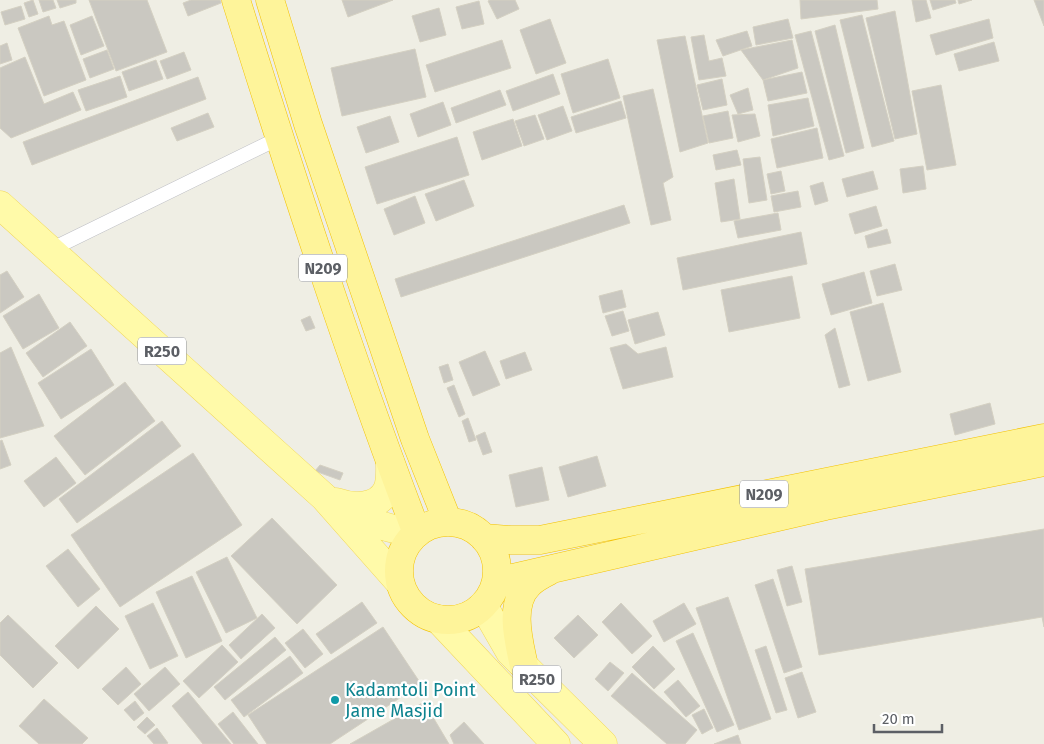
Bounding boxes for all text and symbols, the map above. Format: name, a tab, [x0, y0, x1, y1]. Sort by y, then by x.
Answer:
road number: N209	[299, 254, 347, 282]
road number: R250	[138, 338, 186, 364]
road number: N209	[740, 480, 788, 508]
road number: R250	[513, 666, 561, 692]
place label: Kadamtoli Point Jame Masjid	[345, 679, 476, 722]
marker: Kadamtoli Point Jame Masjid	[329, 694, 341, 706]
scale bar	[874, 702, 942, 734]
text: 20 m	[882, 710, 915, 728]

